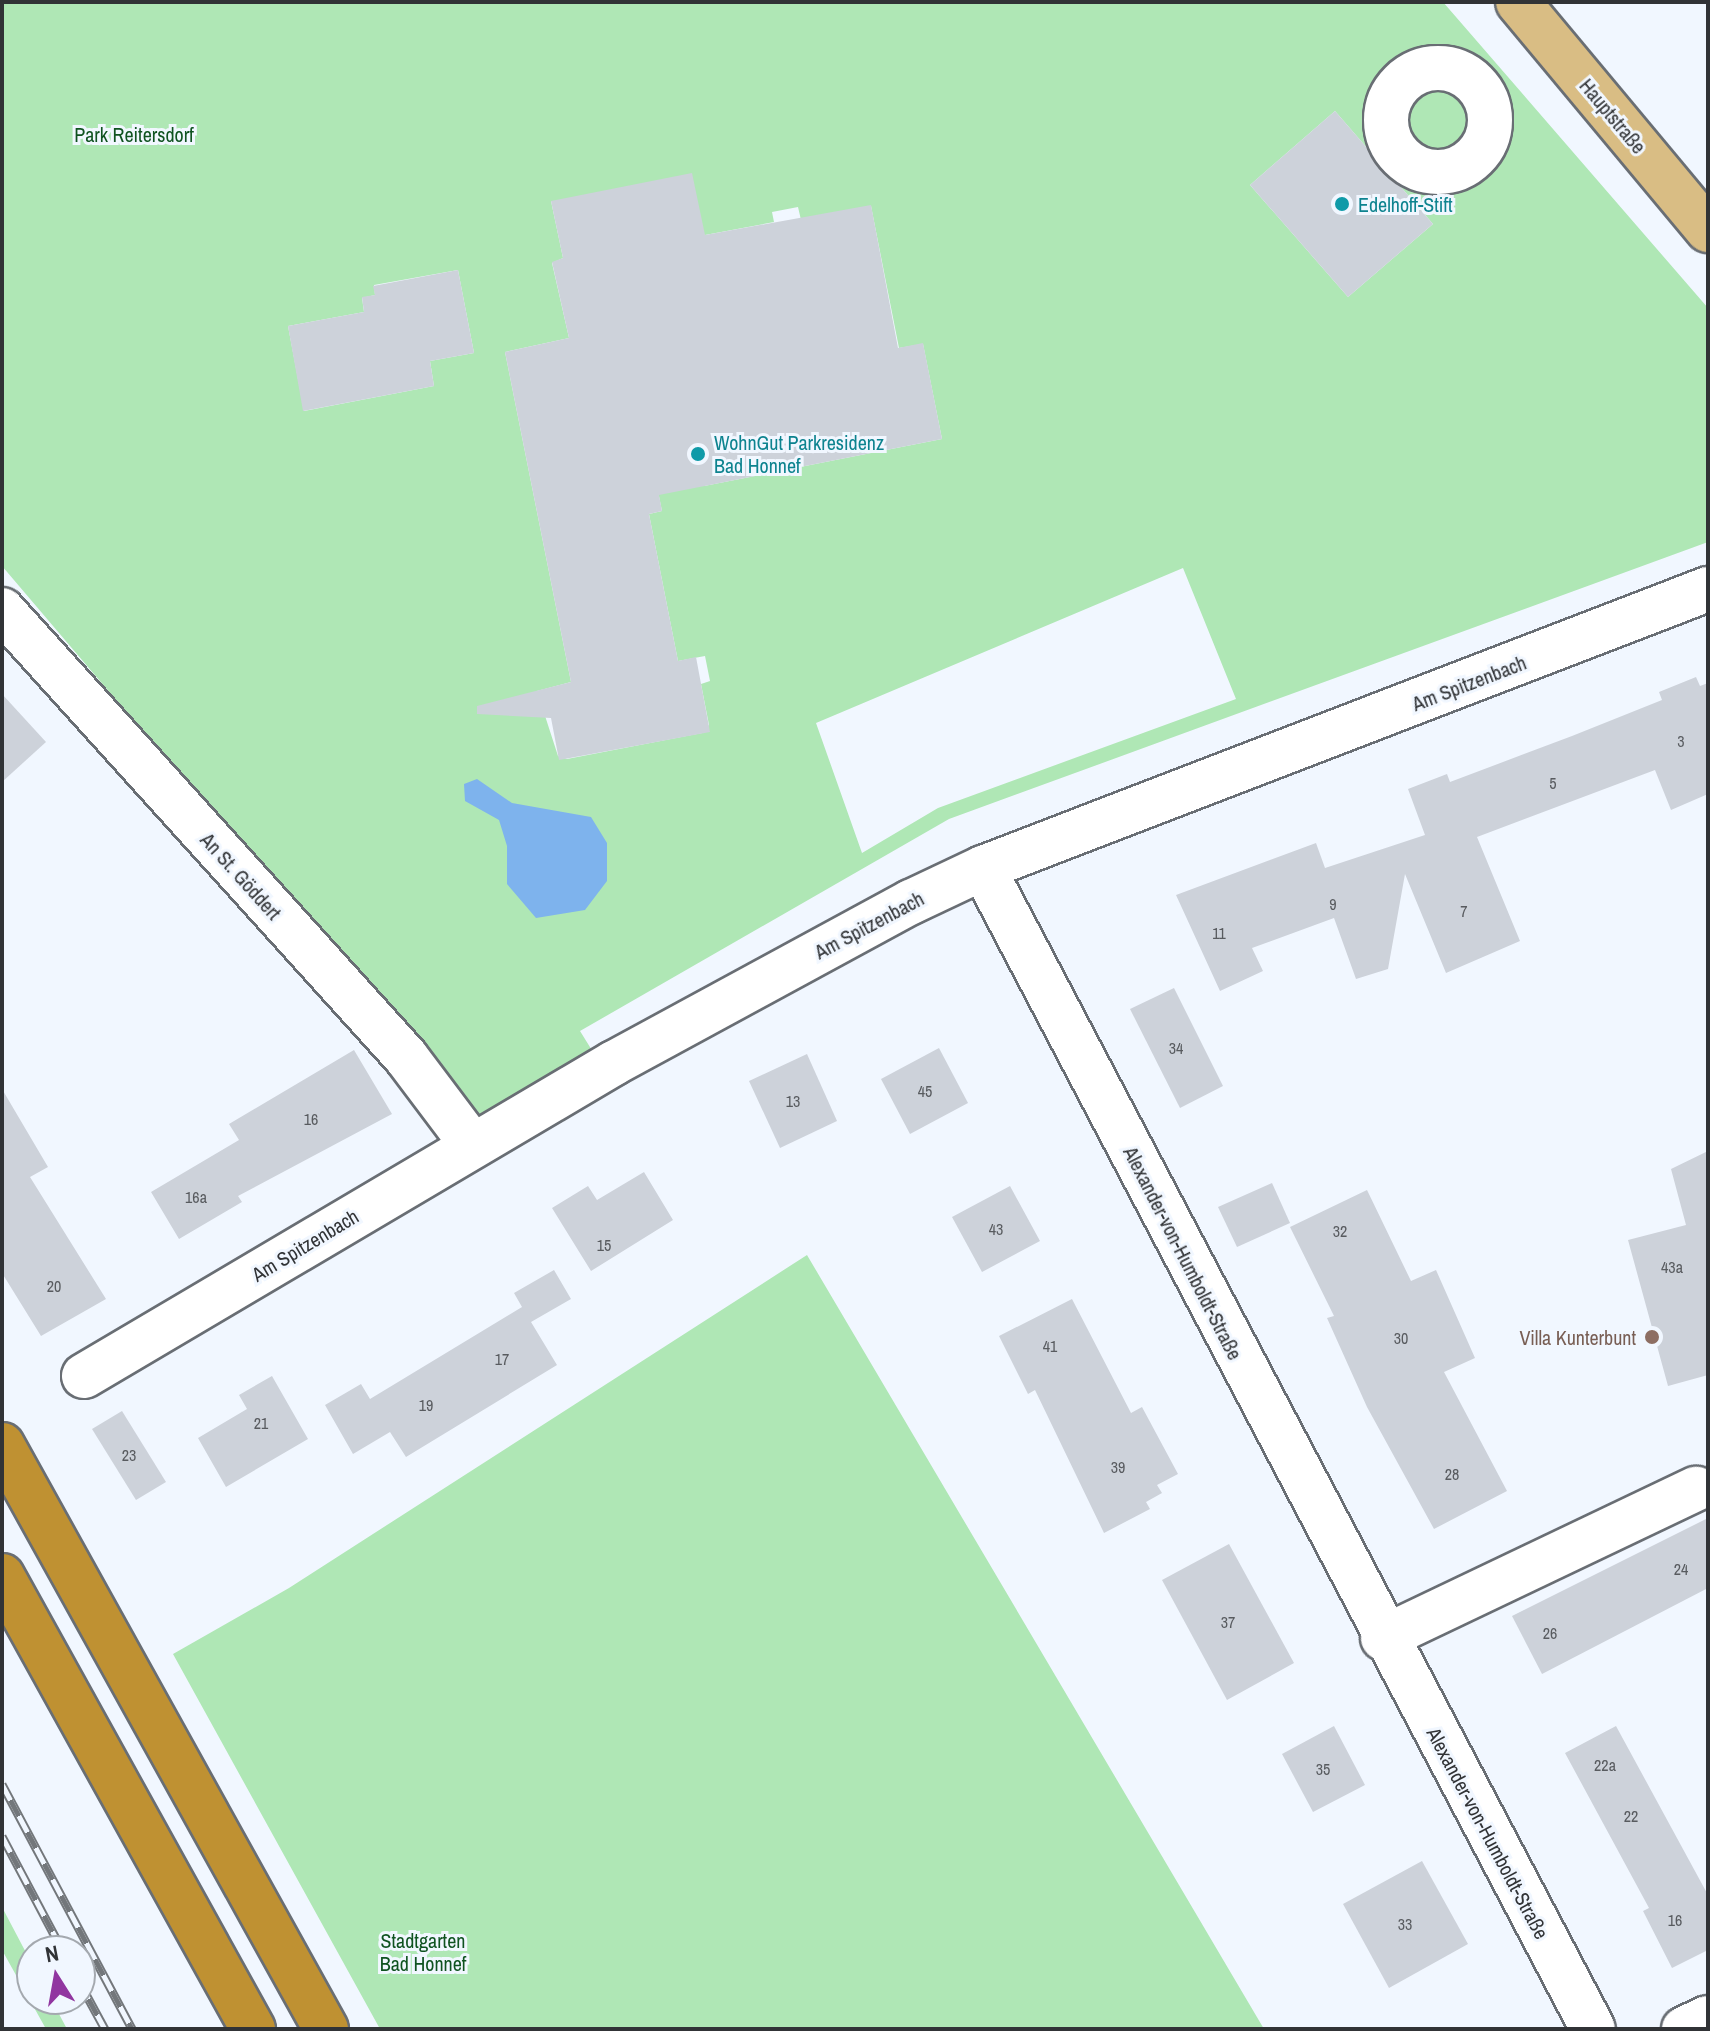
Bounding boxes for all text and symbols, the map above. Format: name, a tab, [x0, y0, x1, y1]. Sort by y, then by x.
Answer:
street label: Hauptstraße	[1575, 74, 1651, 158]
park label: Park Reitersdorf	[74, 122, 194, 146]
place label: Edelhoff-Stift	[1358, 192, 1453, 216]
marker: Edelhoff-Stift	[1333, 195, 1351, 213]
place label: WohnGut Parkresidenz Bad Honnef	[714, 430, 884, 477]
marker: WohnGut Parkresidenz Bad Honnef	[689, 445, 707, 463]
street label: Am Spitzenbach	[1409, 650, 1529, 716]
house number: 3	[1677, 731, 1685, 751]
house number: 5	[1549, 773, 1557, 793]
street label: An St. Göddert	[196, 828, 286, 924]
street label: Am Spitzenbach	[810, 886, 928, 964]
house number: 9	[1329, 894, 1337, 914]
house number: 7	[1460, 901, 1468, 921]
house number: 11	[1212, 923, 1226, 943]
house number: 34	[1169, 1038, 1183, 1058]
house number: 45	[918, 1081, 932, 1101]
house number: 13	[786, 1091, 800, 1111]
house number: 16	[304, 1109, 318, 1129]
street label: Alexander-von-Humboldt-Straße	[1119, 1142, 1247, 1364]
house number: 16a	[185, 1187, 207, 1207]
street label: Am Spitzenbach	[247, 1204, 363, 1286]
house number: 43	[989, 1219, 1003, 1239]
house number: 32	[1333, 1221, 1347, 1241]
house number: 15	[597, 1235, 611, 1255]
house number: 43a	[1661, 1257, 1683, 1277]
house number: 20	[47, 1276, 61, 1296]
place label: Villa Kunterbunt	[1520, 1325, 1636, 1349]
house number: 30	[1394, 1328, 1408, 1348]
marker: Villa Kunterbunt	[1643, 1328, 1661, 1346]
house number: 41	[1043, 1336, 1057, 1356]
house number: 17	[495, 1349, 509, 1369]
house number: 19	[419, 1395, 433, 1415]
house number: 21	[254, 1413, 268, 1433]
house number: 23	[122, 1445, 136, 1465]
house number: 39	[1111, 1457, 1125, 1477]
house number: 28	[1445, 1464, 1459, 1484]
house number: 24	[1674, 1559, 1688, 1579]
house number: 37	[1221, 1612, 1235, 1632]
house number: 26	[1543, 1623, 1557, 1643]
street label: Alexander-von-Humboldt-Straße	[1422, 1723, 1554, 1943]
house number: 22a	[1594, 1755, 1616, 1775]
house number: 35	[1316, 1759, 1330, 1779]
house number: 22	[1624, 1806, 1638, 1826]
house number: 16	[1668, 1910, 1682, 1930]
house number: 33	[1398, 1914, 1412, 1934]
park label: Stadtgarten Bad Honnef	[380, 1929, 466, 1976]
north arrow	[16, 1935, 96, 2015]
text: N	[43, 1937, 61, 1969]

